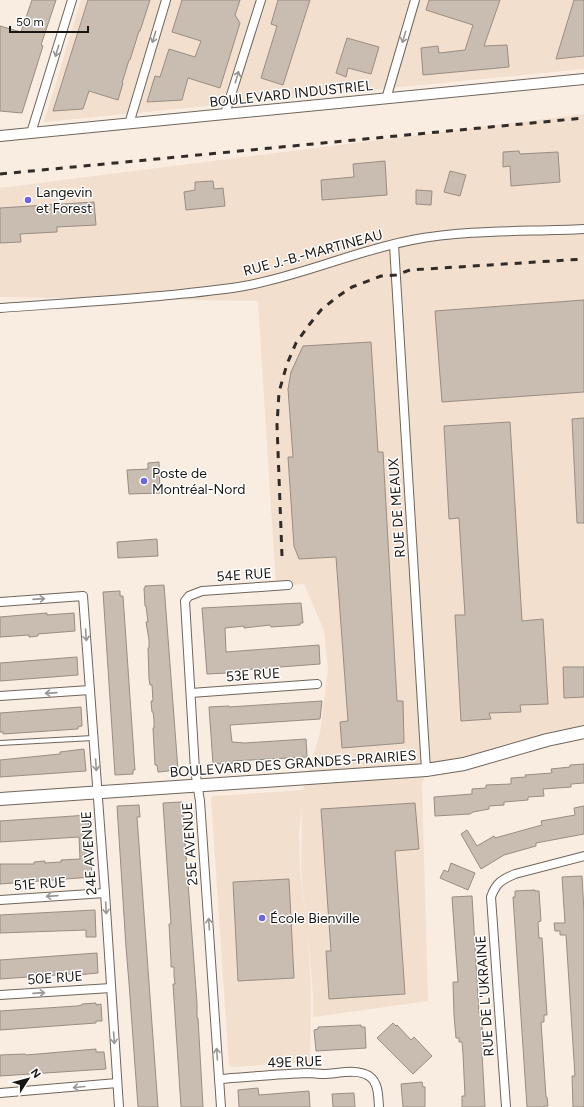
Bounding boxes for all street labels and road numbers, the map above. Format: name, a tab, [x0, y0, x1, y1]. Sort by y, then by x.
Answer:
street label: BOULEVARD INDUSTRIEL	[209, 77, 374, 111]
street label: RUE J.-B.-MARTINEAU	[241, 226, 385, 280]
street label: RUE DE MEAUX	[385, 457, 409, 558]
street label: 54E RUE	[216, 565, 272, 585]
street label: 53E RUE	[225, 665, 281, 685]
street label: BOULEVARD DES GRANDES-PRAIRIES	[169, 747, 417, 781]
street label: 25E AVENUE	[179, 802, 201, 886]
street label: 24E AVENUE	[78, 810, 100, 896]
street label: 51E RUE	[13, 874, 67, 894]
street label: RUE DE L'UKRAINE	[472, 935, 498, 1057]
street label: 50E RUE	[27, 968, 83, 988]
street label: 49E RUE	[267, 1053, 323, 1071]

